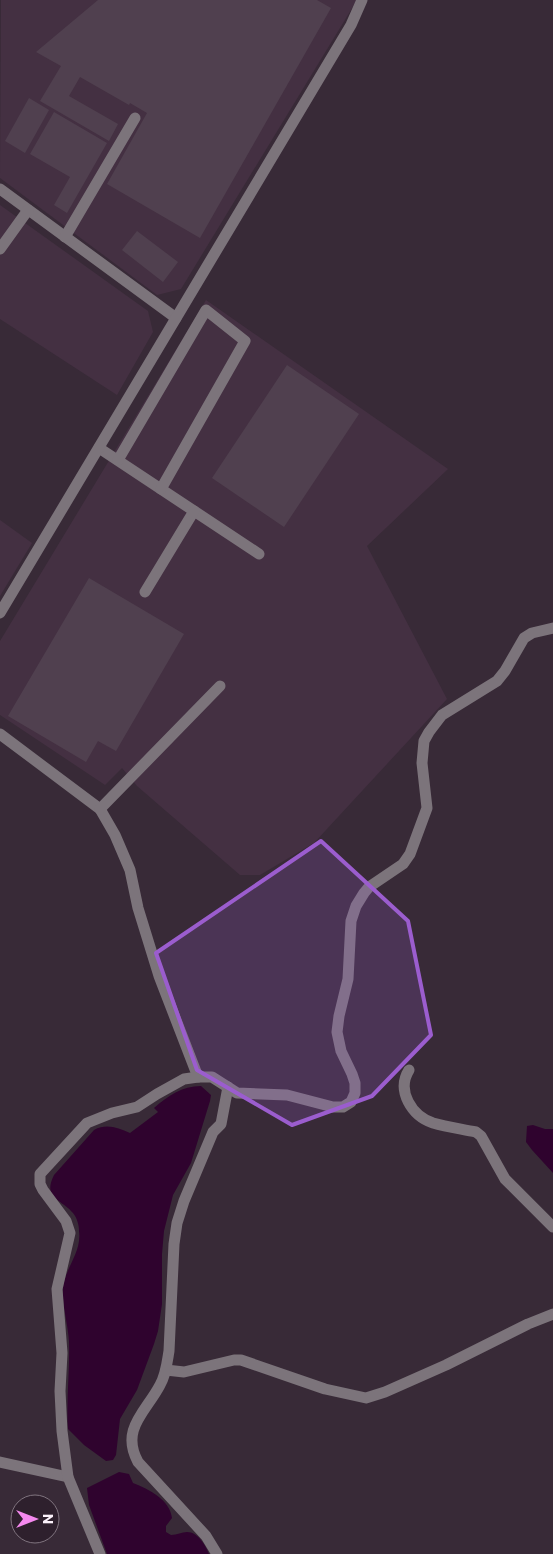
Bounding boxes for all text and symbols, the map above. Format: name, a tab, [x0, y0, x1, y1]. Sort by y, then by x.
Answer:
north arrow	[10, 1494, 60, 1544]
text: N	[40, 1514, 57, 1524]

